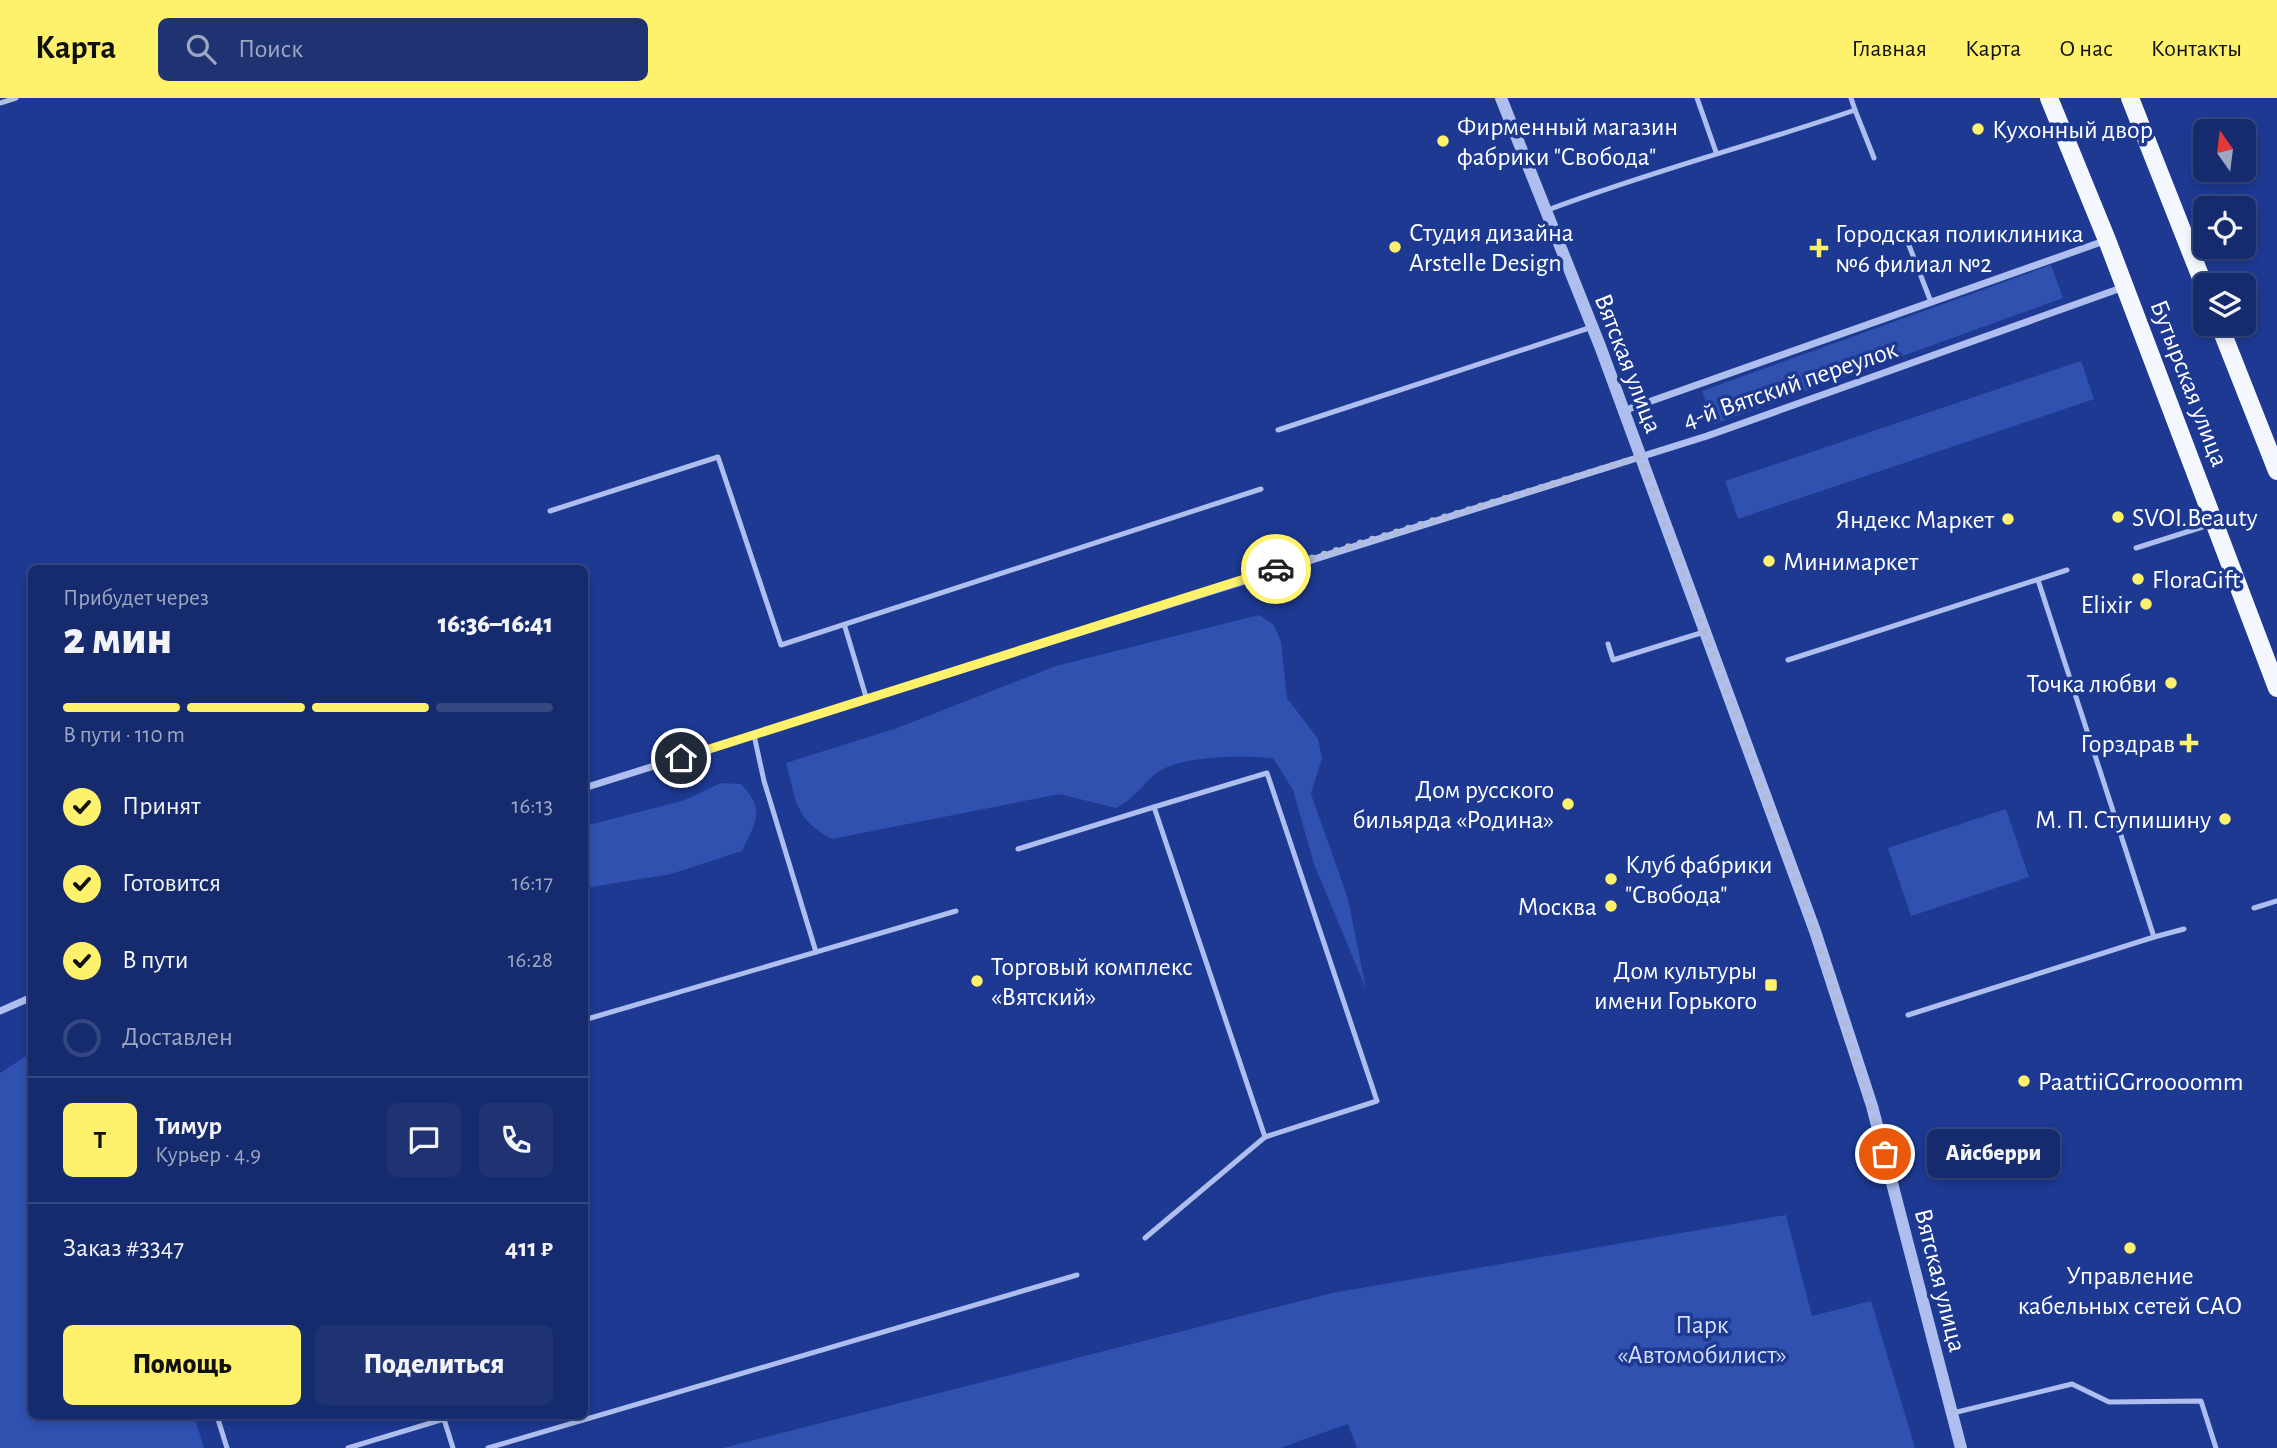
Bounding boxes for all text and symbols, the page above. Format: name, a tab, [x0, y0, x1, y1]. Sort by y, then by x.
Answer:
search box	[158, 18, 648, 81]
icon: search	[182, 30, 220, 68]
text: Карта	[35, 32, 116, 65]
text: Поиск	[238, 36, 303, 62]
text: Главная	[1852, 37, 1927, 61]
text: Карта	[1965, 37, 2021, 61]
text: О нас	[2059, 37, 2113, 61]
text: Контакты	[2151, 37, 2242, 61]
place label: Фирменный магазин фабрики "Свобода"	[1457, 114, 1678, 170]
place label: Кухонный двор	[1992, 117, 2153, 143]
north arrow	[2193, 119, 2256, 182]
map controls	[2193, 119, 2256, 336]
marker: Кухонный двор	[1970, 121, 1986, 137]
marker: Фирменный магазин фабрики "Свобода"	[1435, 133, 1451, 149]
button: locate	[2193, 196, 2256, 259]
place label: Студия дизайна Arstelle Design	[1409, 220, 1574, 276]
place label: Городская поликлиника №6 филиал №2	[1835, 221, 2084, 277]
marker: Городская поликлиника №6 филиал №2	[1809, 238, 1829, 258]
marker: Студия дизайна Arstelle Design	[1387, 239, 1403, 255]
button: layers	[2193, 273, 2256, 336]
street label: Вятская улица	[1590, 290, 1667, 437]
street label: Бутырская улица	[2145, 296, 2233, 470]
street label: 4-й Вятский переулок	[1680, 336, 1901, 434]
place label: SVOI.Beauty	[2132, 505, 2258, 531]
place label: Яндекс Маркет	[1835, 507, 1995, 533]
marker: SVOI.Beauty	[2110, 509, 2126, 525]
marker: Яндекс Маркет	[2000, 511, 2016, 527]
courier	[1241, 534, 1311, 604]
place label: Минимаркет	[1783, 549, 1919, 575]
icon: car	[1257, 550, 1295, 588]
marker: Минимаркет	[1761, 553, 1777, 569]
place label: FloraGift	[2152, 567, 2240, 593]
marker: FloraGift	[2130, 571, 2146, 587]
text: Прибудет через	[63, 587, 209, 610]
place label: Elixir	[2081, 592, 2133, 618]
marker: Elixir	[2138, 596, 2154, 612]
text: 16:36–16:41	[438, 611, 553, 637]
text: 2 мин	[63, 616, 172, 662]
place label: Точка любви	[2027, 671, 2157, 697]
marker: Точка любви	[2163, 675, 2179, 691]
text: В пути · 110 m	[63, 724, 185, 747]
pin	[651, 728, 711, 788]
place label: Горздрав	[2080, 731, 2175, 757]
marker: Горздрав	[2181, 735, 2197, 751]
icon: home	[662, 739, 700, 777]
place label: Дом русского бильярда «Родина»	[1353, 777, 1554, 833]
icon: check	[63, 788, 101, 826]
text: Принят	[122, 793, 201, 819]
text: 16:13	[512, 795, 553, 818]
marker: Дом русского бильярда «Родина»	[1560, 796, 1576, 812]
place label: М. П. Ступишину	[2035, 807, 2211, 833]
marker: М. П. Ступишину	[2217, 811, 2233, 827]
place label: Клуб фабрики "Свобода"	[1625, 852, 1773, 908]
icon: check	[63, 865, 101, 903]
text: Готовится	[122, 870, 221, 896]
marker: Клуб фабрики "Свобода"	[1603, 871, 1619, 887]
text: 16:17	[512, 872, 553, 895]
place label: Москва	[1517, 894, 1597, 920]
marker: Москва	[1603, 898, 1619, 914]
icon: check	[63, 942, 101, 980]
text: В пути	[122, 947, 188, 973]
text: 16:28	[508, 949, 553, 972]
place label: Торговый комплекс «Вятский»	[991, 954, 1193, 1010]
place label: Дом культуры имени Горького	[1594, 958, 1757, 1014]
marker: Торговый комплекс «Вятский»	[969, 973, 985, 989]
marker: Дом культуры имени Горького	[1763, 977, 1779, 993]
text: Доставлен	[122, 1024, 233, 1050]
place label: PaattiiGGrroooomm	[2038, 1069, 2244, 1095]
marker: PaattiiGGrroooomm	[2016, 1073, 2032, 1089]
button: chat	[387, 1103, 461, 1177]
button: phone	[479, 1103, 553, 1177]
text: Тимур	[155, 1113, 222, 1139]
pin	[1855, 1124, 1915, 1184]
text: Т	[94, 1127, 106, 1153]
callout: Айсберри	[1927, 1130, 2060, 1178]
icon: bag	[1866, 1135, 1904, 1173]
text: Айсберри	[1946, 1142, 2041, 1165]
text: Курьер · 4.9	[155, 1144, 261, 1167]
street label: Вятская улица	[1910, 1206, 1970, 1355]
text: Заказ #3347	[63, 1235, 184, 1261]
text: 411 ₽	[505, 1235, 553, 1261]
marker: Управление кабельных сетей САО	[2122, 1240, 2138, 1256]
place label: Управление кабельных сетей САО	[2018, 1263, 2242, 1319]
park label: Парк «Автомобилист»	[1617, 1312, 1787, 1368]
button: Помощь	[63, 1325, 301, 1405]
button: Поделиться	[315, 1325, 553, 1405]

